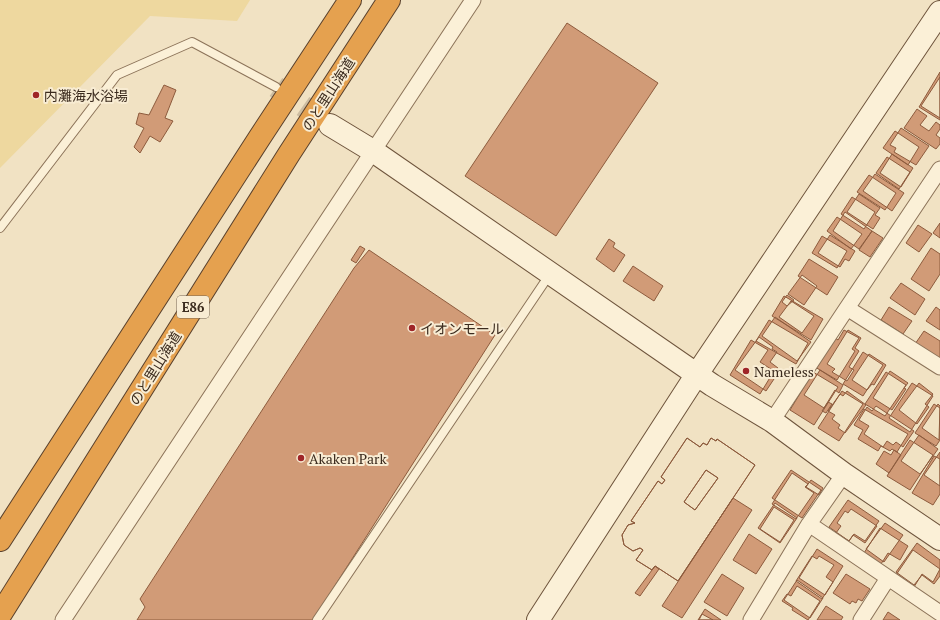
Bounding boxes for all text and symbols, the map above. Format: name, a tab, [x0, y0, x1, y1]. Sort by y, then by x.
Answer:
street label: のと里山海道	[297, 54, 359, 134]
place label: 内灘海水浴場	[44, 86, 128, 105]
marker: 内灘海水浴場	[31, 90, 41, 100]
road number: E86	[177, 296, 209, 318]
place label: イオンモール	[420, 319, 504, 338]
marker: イオンモール	[407, 323, 417, 333]
street label: のと里山海道	[125, 327, 185, 409]
place label: Nameless	[754, 362, 814, 381]
marker: Nameless	[741, 366, 751, 376]
place label: Akaken Park	[309, 449, 387, 468]
marker: Akaken Park	[296, 453, 306, 463]

